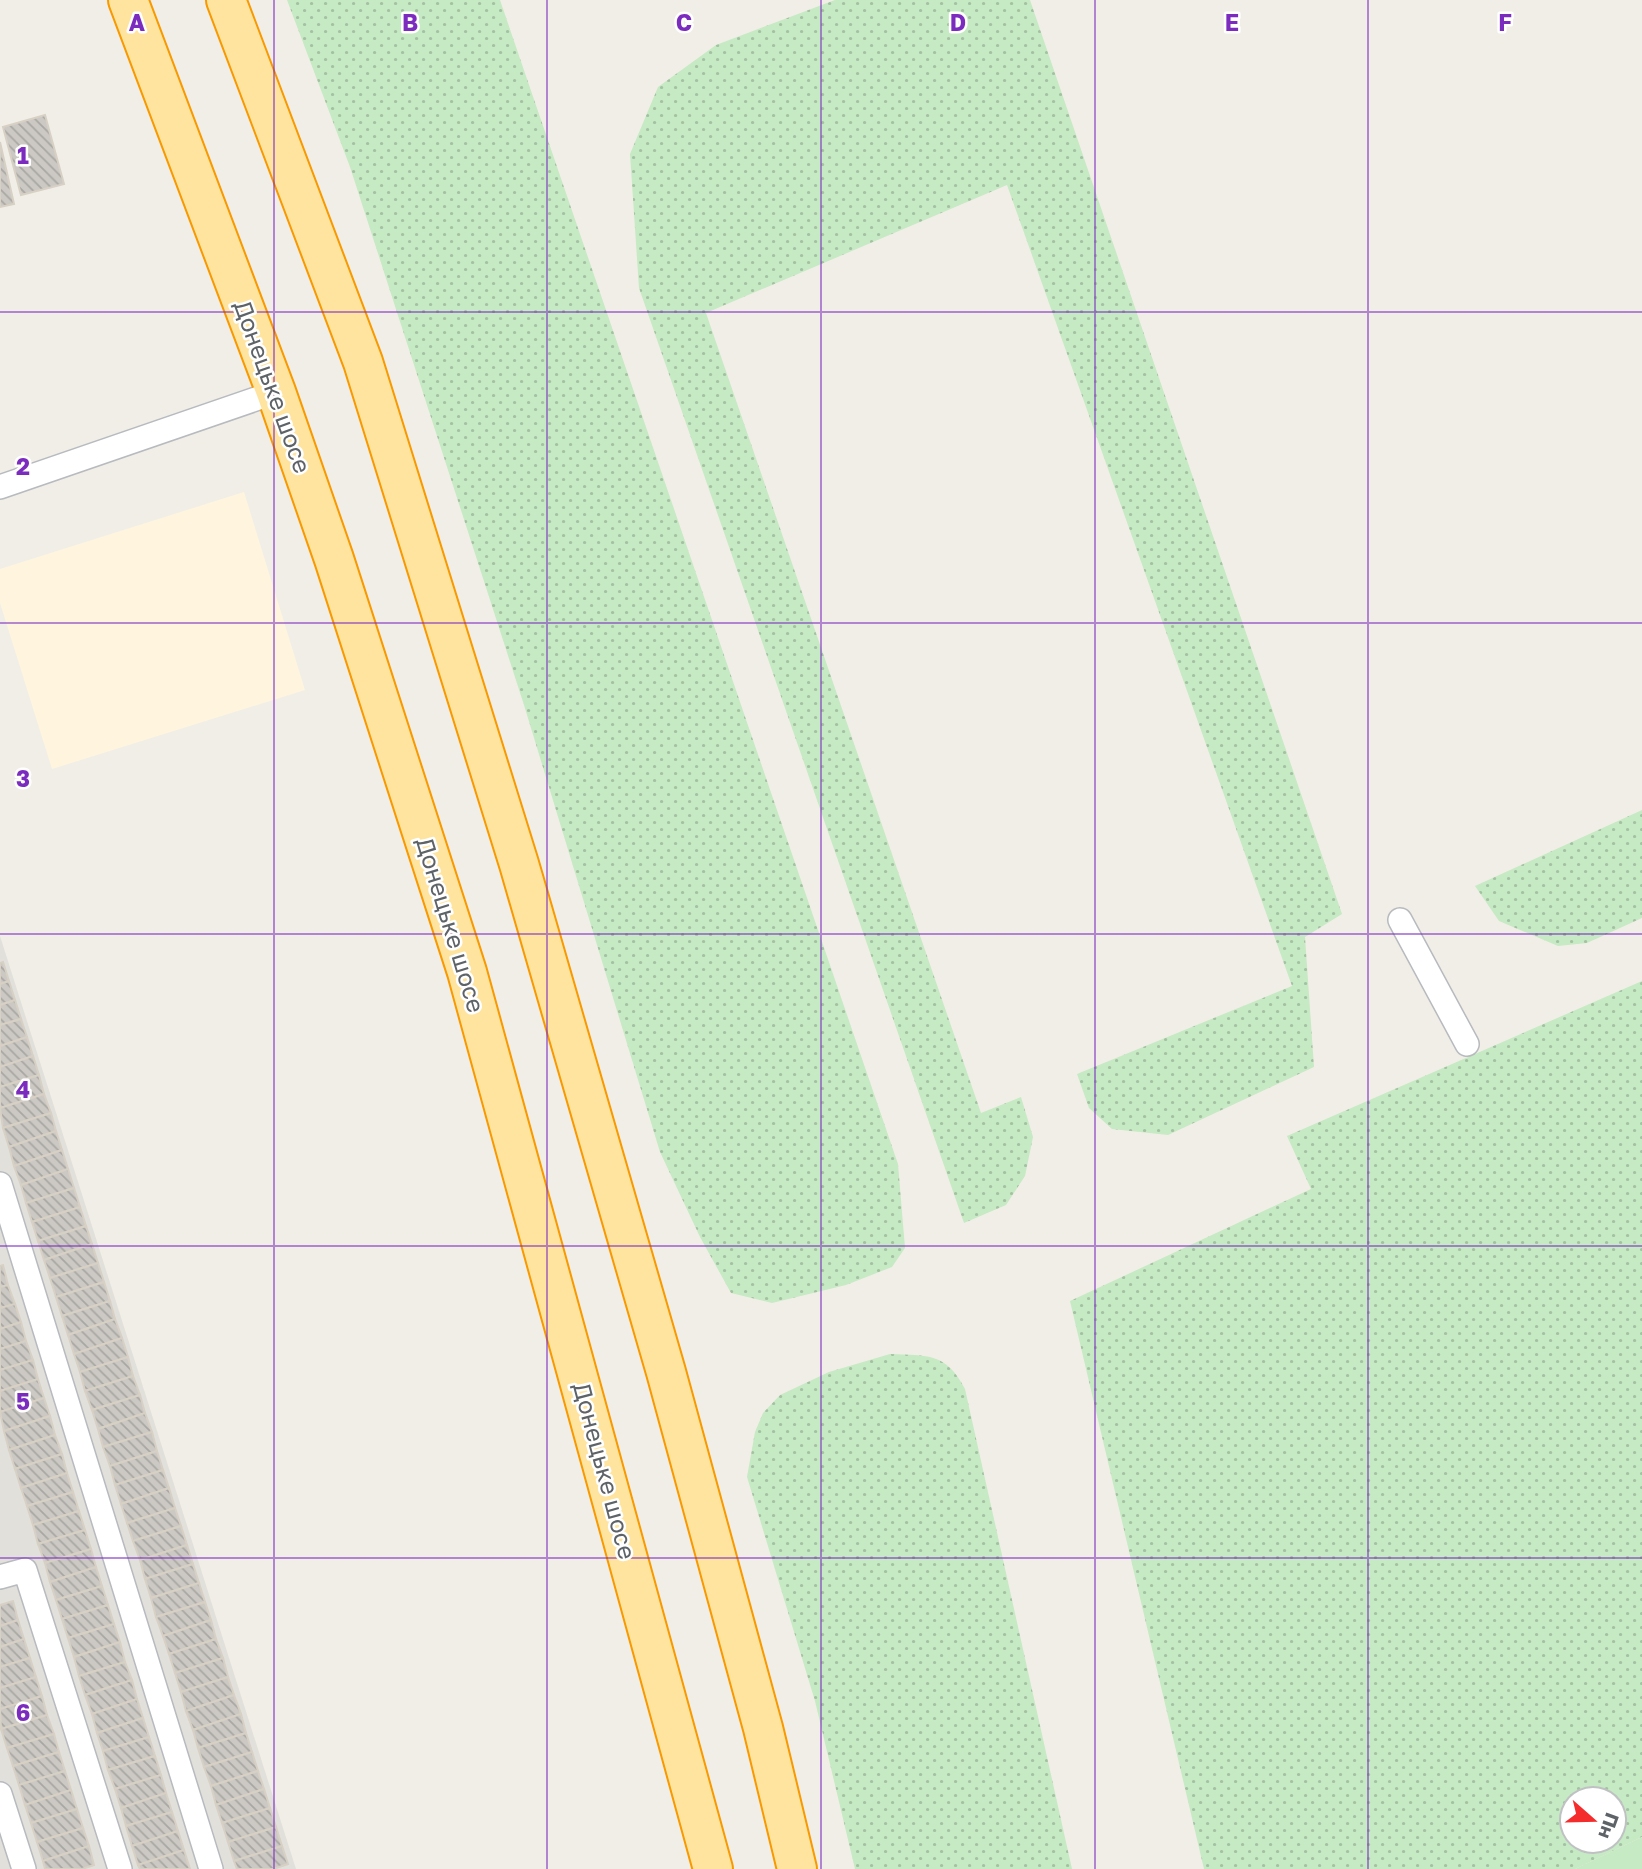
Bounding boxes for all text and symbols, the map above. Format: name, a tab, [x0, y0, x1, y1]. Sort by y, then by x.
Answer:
text: A	[129, 8, 146, 36]
text: B	[402, 8, 418, 36]
text: C	[676, 8, 692, 36]
text: D	[950, 8, 966, 36]
text: E	[1225, 8, 1239, 36]
text: F	[1498, 8, 1512, 36]
text: 1	[17, 141, 29, 169]
street label: Донецьке шосе	[229, 296, 318, 477]
text: 2	[16, 452, 30, 480]
text: 3	[16, 764, 30, 792]
street label: Донецьке шосе	[411, 833, 492, 1016]
text: 4	[16, 1075, 30, 1103]
street label: Донецьке шосе	[568, 1379, 643, 1562]
text: 5	[16, 1387, 30, 1415]
text: 6	[16, 1698, 30, 1726]
north arrow	[1558, 1785, 1628, 1855]
text: Пн	[1594, 1810, 1625, 1842]

